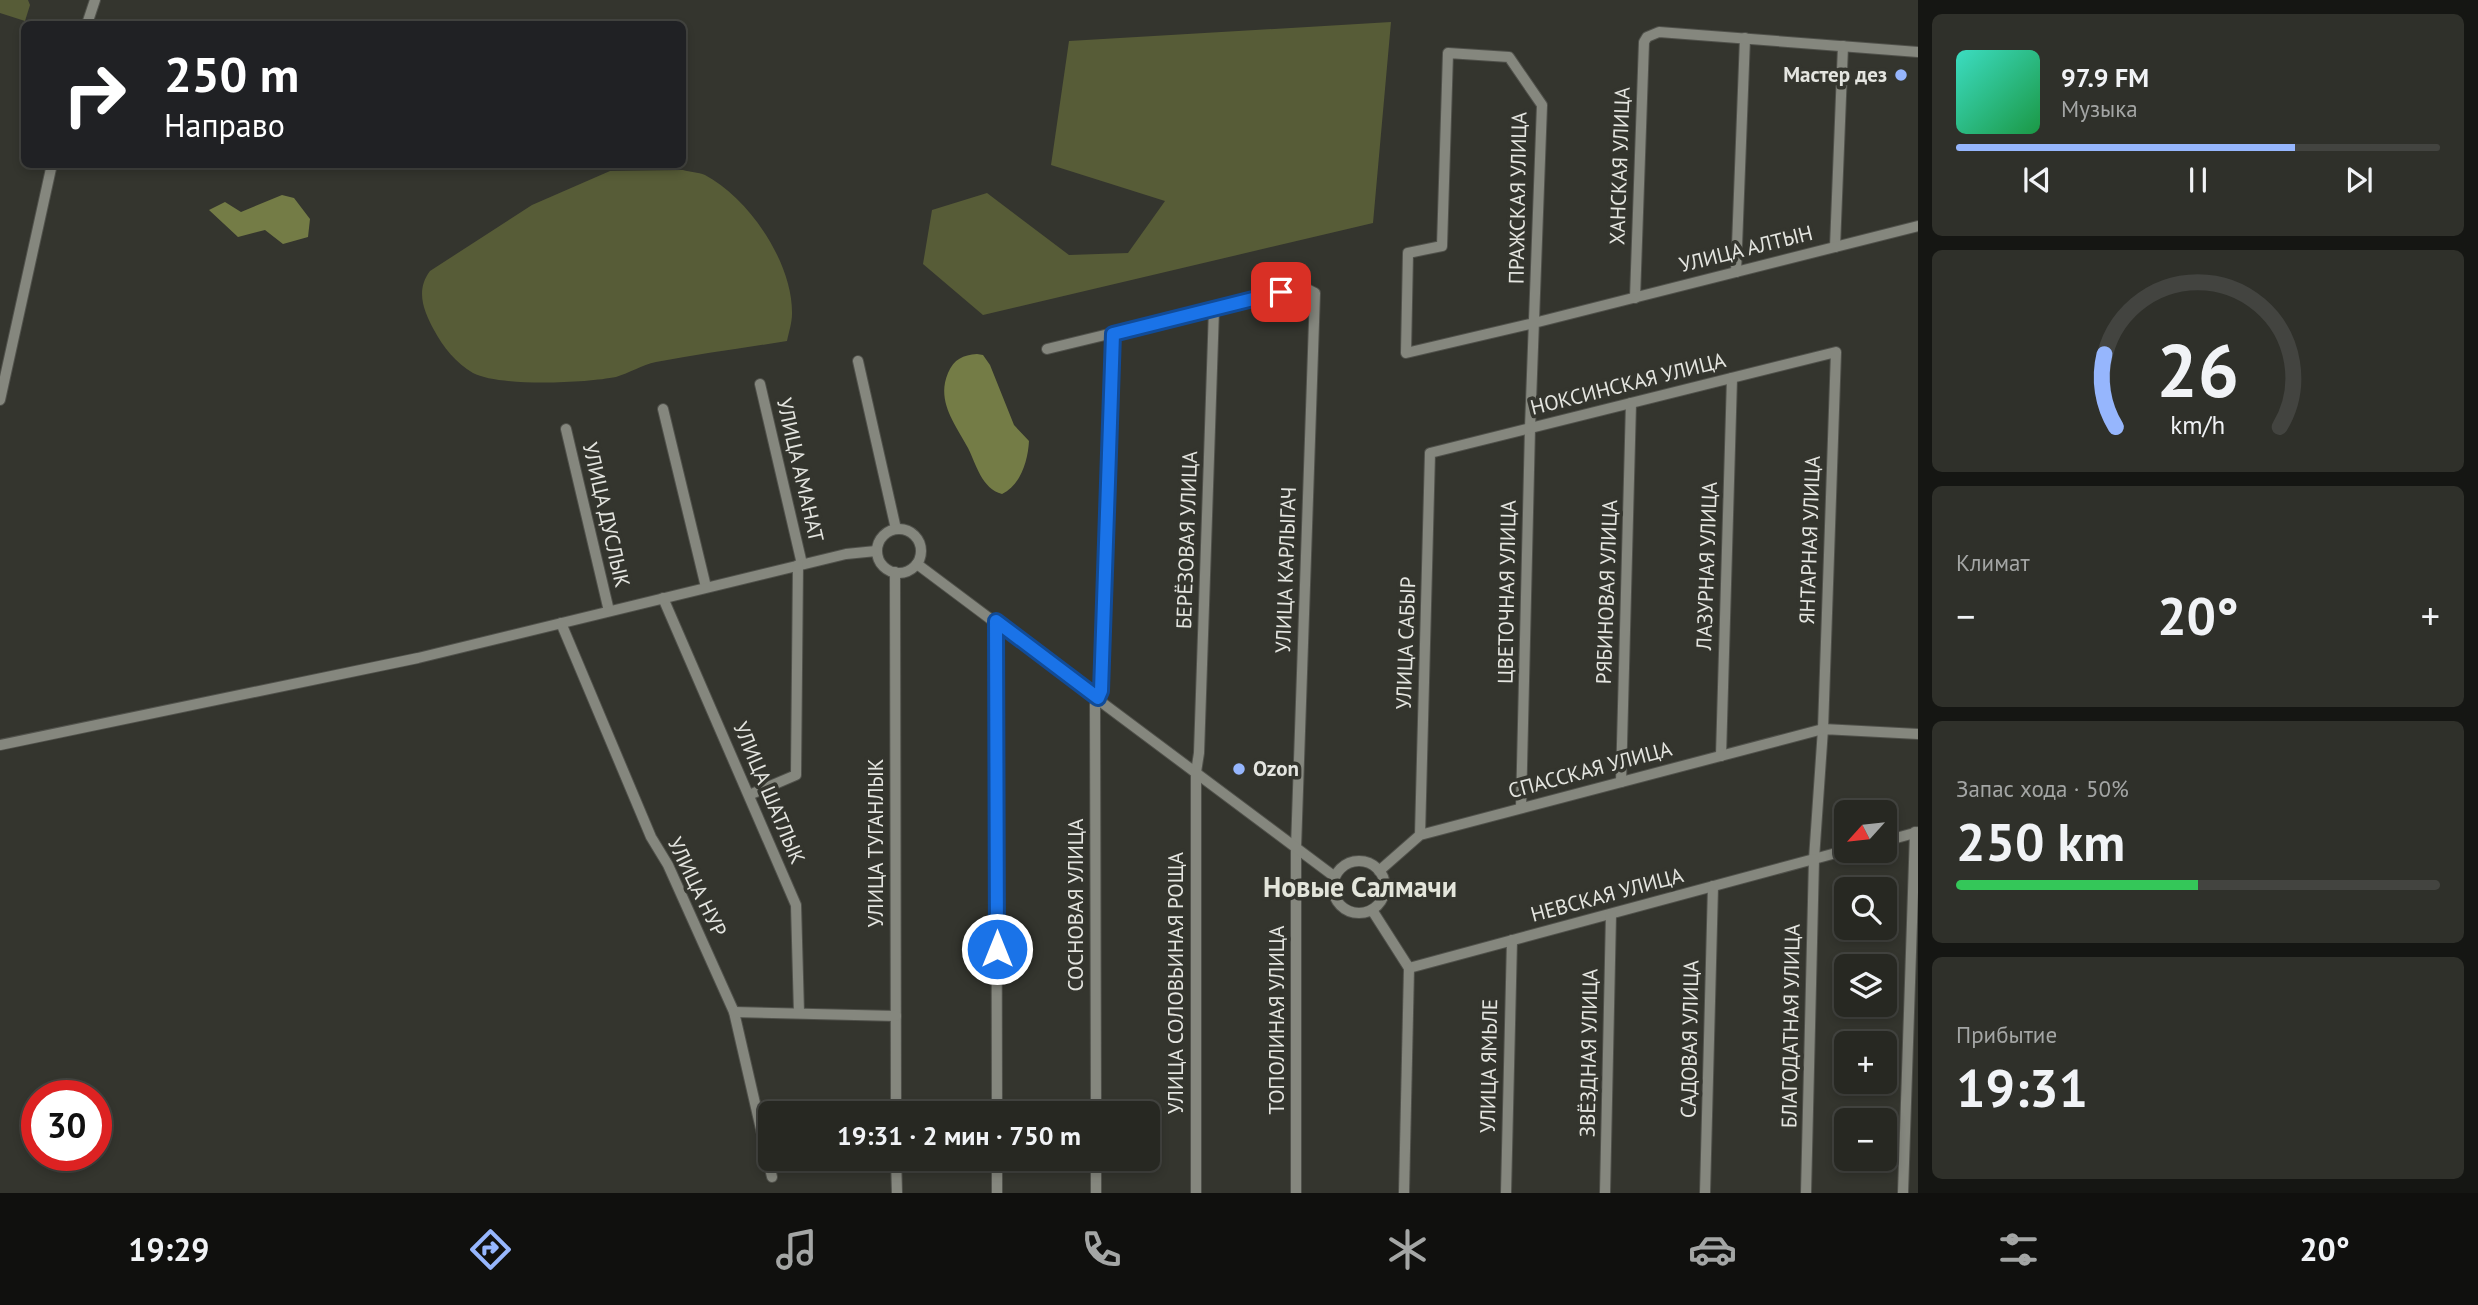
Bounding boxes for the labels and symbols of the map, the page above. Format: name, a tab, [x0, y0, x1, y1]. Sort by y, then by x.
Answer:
place label: Мастер дез	[1783, 61, 1887, 88]
marker: Мастер дез	[1893, 67, 1909, 83]
street label: ХАНСКАЯ УЛИЦА	[1603, 86, 1636, 245]
street label: ПРАЖСКАЯ УЛИЦА	[1502, 111, 1533, 284]
street label: УЛИЦА АЛТЫН	[1676, 219, 1815, 278]
pin	[1251, 262, 1311, 322]
street label: НОКСИНСКАЯ УЛИЦА	[1527, 346, 1729, 421]
street label: УЛИЦА АМАНАТ	[771, 395, 830, 545]
street label: УЛИЦА ДУСЛЫК	[577, 440, 636, 590]
street label: БЕРЁЗОВАЯ УЛИЦА	[1170, 450, 1203, 629]
street label: ЯНТАРНАЯ УЛИЦА	[1793, 454, 1826, 625]
street label: ЛАЗУРНАЯ УЛИЦА	[1690, 481, 1723, 652]
street label: УЛИЦА КАРЛЫГАЧ	[1269, 486, 1302, 654]
street label: ЦВЕТОЧНАЯ УЛИЦА	[1491, 499, 1522, 684]
street label: РЯБИНОВАЯ УЛИЦА	[1590, 499, 1623, 685]
street label: УЛИЦА САБЫР	[1390, 576, 1421, 710]
street label: УЛИЦА ШАТЛЫК	[727, 718, 812, 868]
street label: СПАССКАЯ УЛИЦА	[1505, 735, 1675, 804]
place label: Ozon	[1253, 755, 1299, 782]
street label: УЛИЦА ТУГАНЛЫК	[862, 758, 889, 927]
marker: Ozon	[1231, 761, 1247, 777]
north arrow	[1834, 800, 1897, 863]
street label: СОСНОВАЯ УЛИЦА	[1062, 818, 1089, 991]
street label: УЛИЦА НУР	[662, 833, 733, 941]
street label: УЛИЦА СОЛОВЬИНАЯ РОЩА	[1162, 851, 1189, 1114]
street label: НЕВСКАЯ УЛИЦА	[1528, 861, 1687, 928]
district label: Новые Салмачи	[1263, 868, 1457, 905]
position arrow	[960, 912, 1034, 986]
street label: БЛАГОДАТНАЯ УЛИЦА	[1775, 923, 1806, 1128]
street label: ТОПОЛИНАЯ УЛИЦА	[1263, 925, 1290, 1114]
street label: САДОВАЯ УЛИЦА	[1675, 959, 1704, 1118]
street label: ЗВЁЗДНАЯ УЛИЦА	[1574, 968, 1603, 1138]
street label: УЛИЦА ЯМЬЛЕ	[1474, 999, 1503, 1133]
speed limit sign: 30	[21, 1080, 112, 1171]

